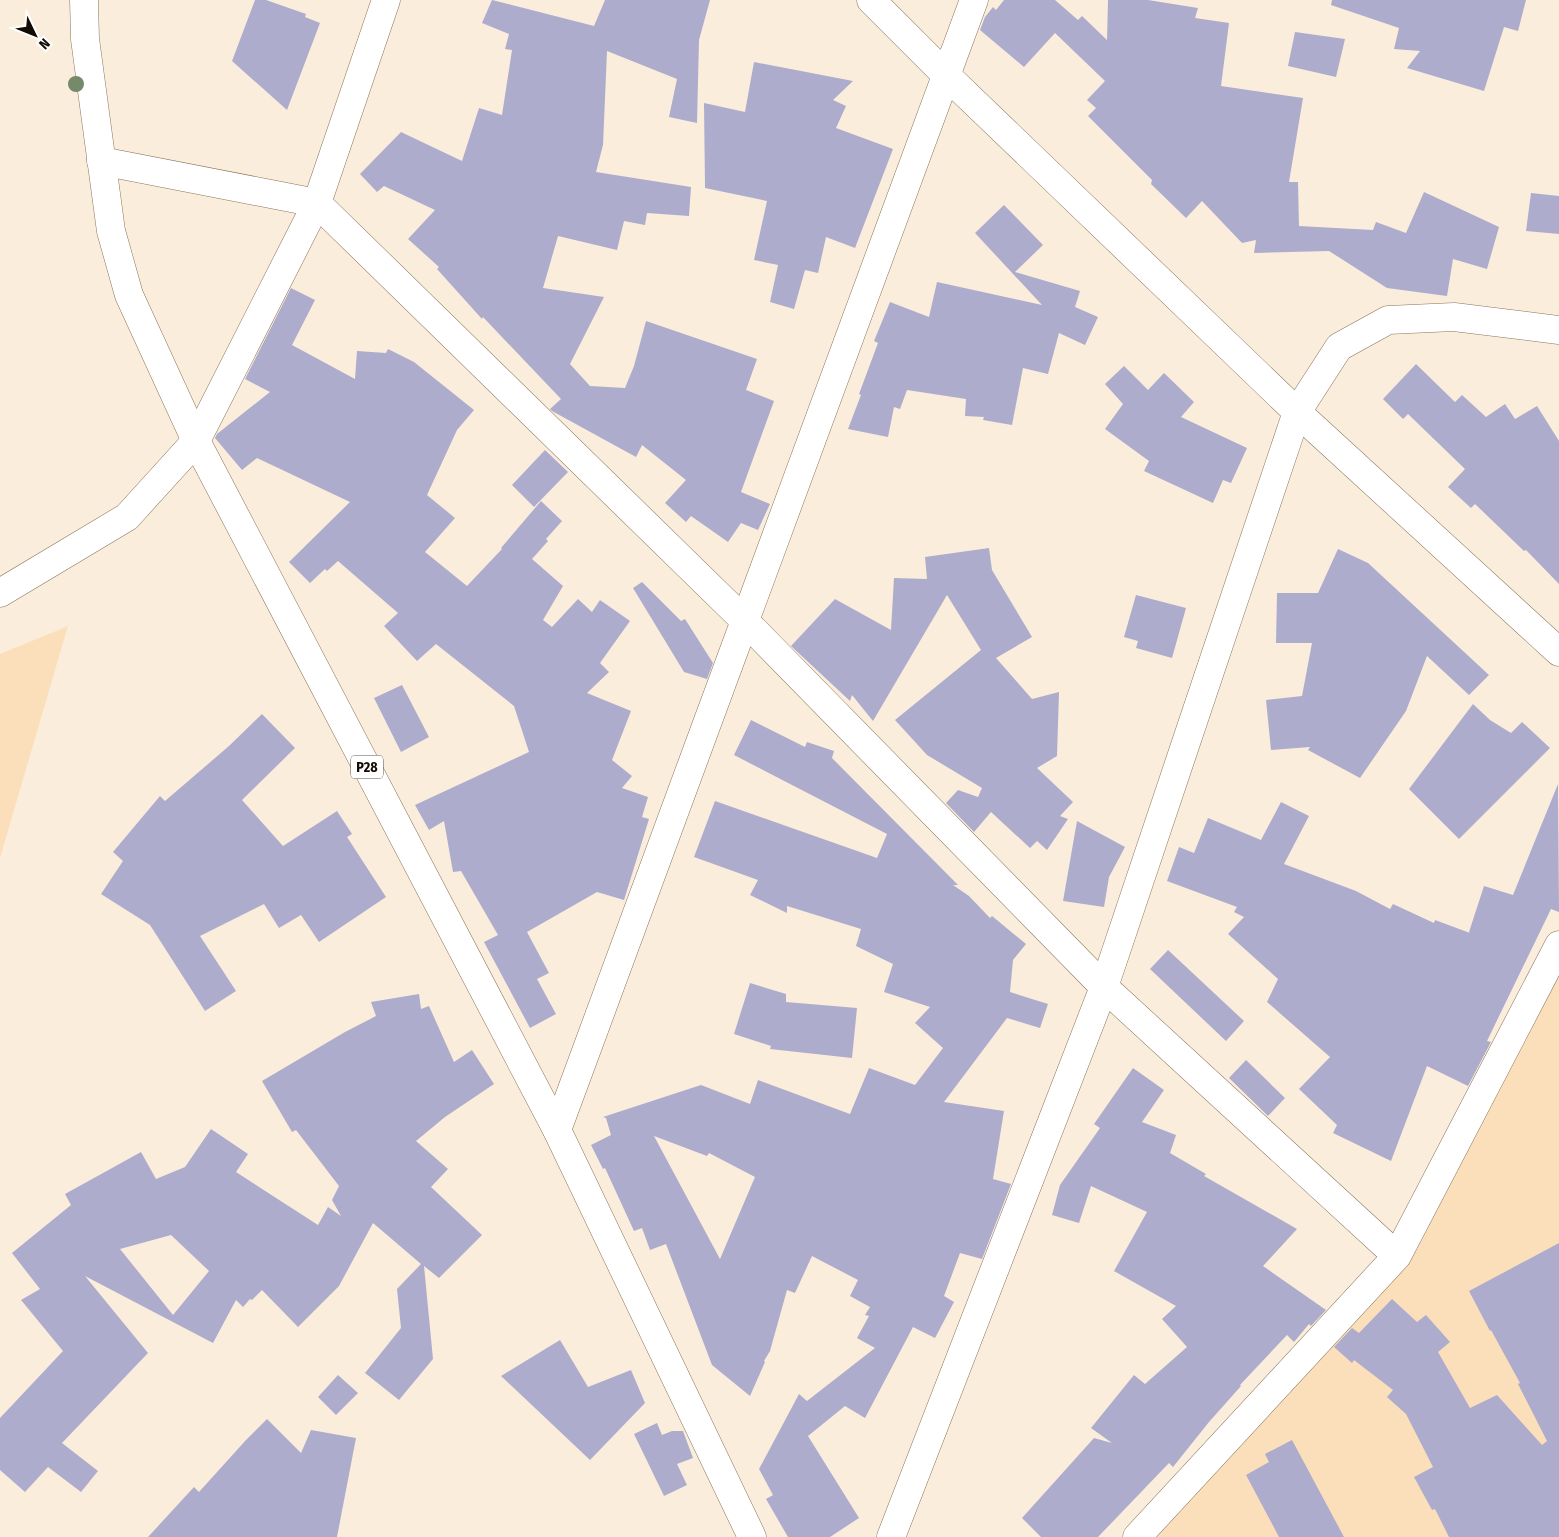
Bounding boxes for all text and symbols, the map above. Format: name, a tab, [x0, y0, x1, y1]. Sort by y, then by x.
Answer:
north arrow	[10, 10, 60, 60]
text: N	[35, 35, 53, 52]
road number: P28	[351, 756, 383, 779]

